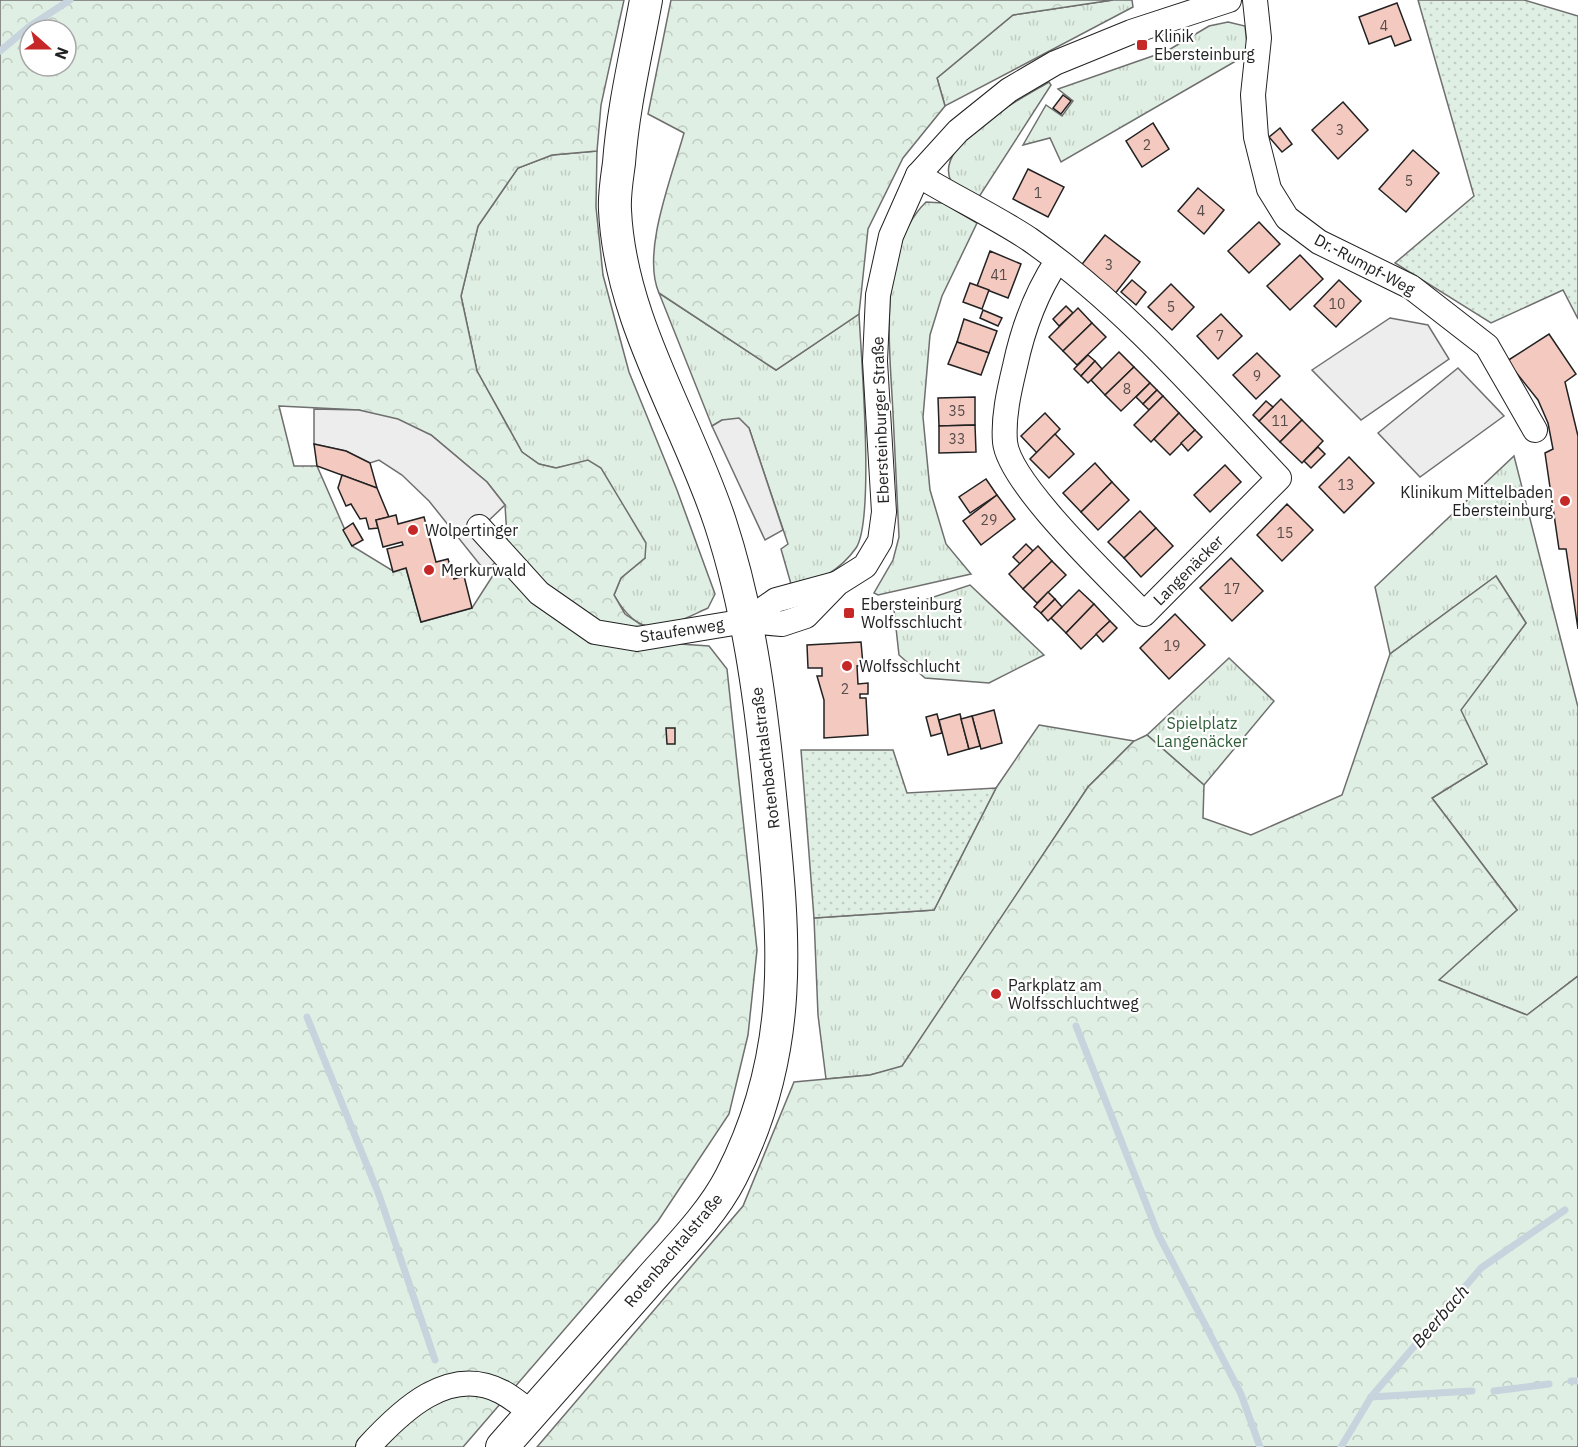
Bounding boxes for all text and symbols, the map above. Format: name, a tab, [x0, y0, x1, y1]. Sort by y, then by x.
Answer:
house number: 4	[1380, 17, 1388, 35]
north arrow	[18, 18, 78, 78]
place label: Klinik Ebersteinburg	[1154, 26, 1255, 64]
marker: Klinik Ebersteinburg	[1135, 38, 1149, 52]
text: N	[51, 44, 73, 62]
house number: 3	[1336, 121, 1344, 139]
house number: 2	[1143, 136, 1151, 154]
house number: 5	[1405, 172, 1413, 190]
house number: 1	[1034, 184, 1042, 202]
house number: 4	[1197, 202, 1205, 220]
street label: Dr.-Rumpf-Weg	[1311, 229, 1419, 299]
house number: 3	[1105, 256, 1113, 274]
house number: 41	[991, 266, 1007, 284]
house number: 10	[1329, 295, 1345, 313]
house number: 5	[1167, 298, 1175, 316]
house number: 7	[1216, 327, 1224, 345]
street label: Ebersteinburger Straße	[867, 336, 893, 504]
house number: 9	[1253, 367, 1261, 385]
house number: 8	[1123, 380, 1131, 398]
house number: 35	[949, 402, 965, 420]
house number: 11	[1272, 412, 1288, 430]
house number: 33	[949, 430, 965, 448]
house number: 13	[1338, 476, 1354, 494]
place label: Klinikum Mittelbaden Ebersteinburg	[1400, 482, 1554, 520]
marker: Klinikum Mittelbaden Ebersteinburg	[1558, 494, 1572, 508]
house number: 29	[981, 511, 997, 529]
place label: Wolpertinger	[425, 520, 518, 540]
marker: Wolpertinger	[406, 523, 420, 537]
house number: 15	[1277, 524, 1293, 542]
street label: Langenäcker	[1149, 531, 1227, 609]
place label: Merkurwald	[441, 560, 526, 580]
marker: Merkurwald	[422, 563, 436, 577]
house number: 17	[1224, 580, 1240, 598]
place label: Ebersteinburg Wolfsschlucht	[861, 594, 962, 632]
marker: Ebersteinburg Wolfsschlucht	[842, 606, 856, 620]
street label: Staufenweg	[639, 613, 726, 647]
house number: 19	[1164, 637, 1180, 655]
place label: Wolfsschlucht	[859, 656, 960, 676]
marker: Wolfsschlucht	[840, 659, 854, 673]
house number: 2	[841, 680, 849, 698]
street label: Rotenbachtalstraße	[746, 686, 784, 830]
park label: Spielplatz Langenäcker	[1156, 713, 1248, 751]
place label: Parkplatz am Wolfsschluchtweg	[1008, 975, 1139, 1013]
marker: Parkplatz am Wolfsschluchtweg	[989, 987, 1003, 1001]
street label: Rotenbachtalstraße	[620, 1189, 727, 1311]
water label: Beerbach	[1406, 1280, 1474, 1352]

